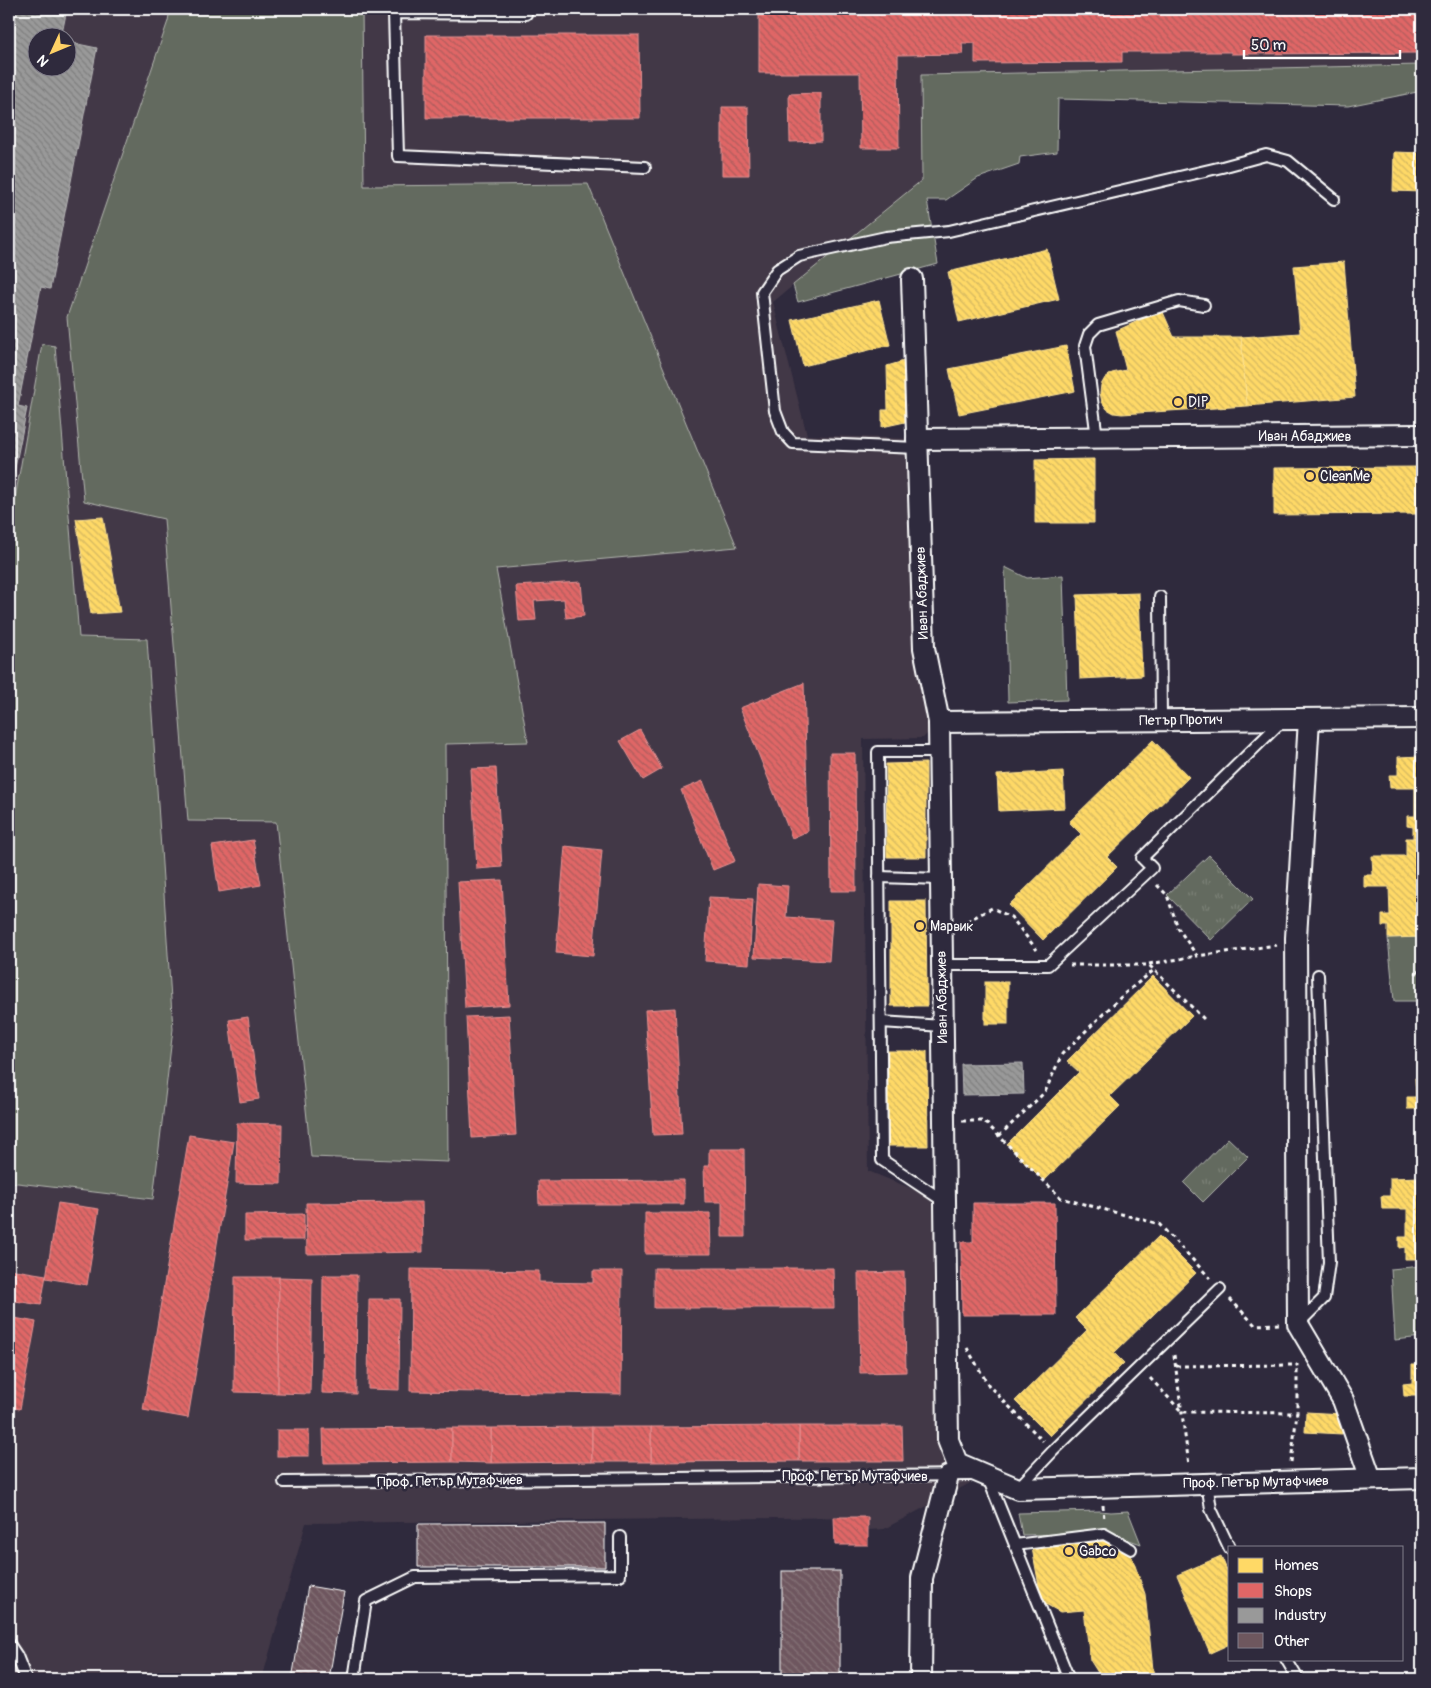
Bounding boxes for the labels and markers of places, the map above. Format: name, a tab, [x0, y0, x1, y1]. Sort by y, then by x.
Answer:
place label: DIP	[1188, 394, 1209, 411]
marker: DIP	[1172, 396, 1184, 408]
place label: CleanMe	[1320, 468, 1370, 485]
marker: CleanMe	[1304, 470, 1316, 482]
place label: Марвик	[930, 918, 974, 935]
marker: Марвик	[914, 920, 926, 932]
place label: Gabco	[1079, 1543, 1117, 1560]
marker: Gabco	[1063, 1545, 1075, 1557]

